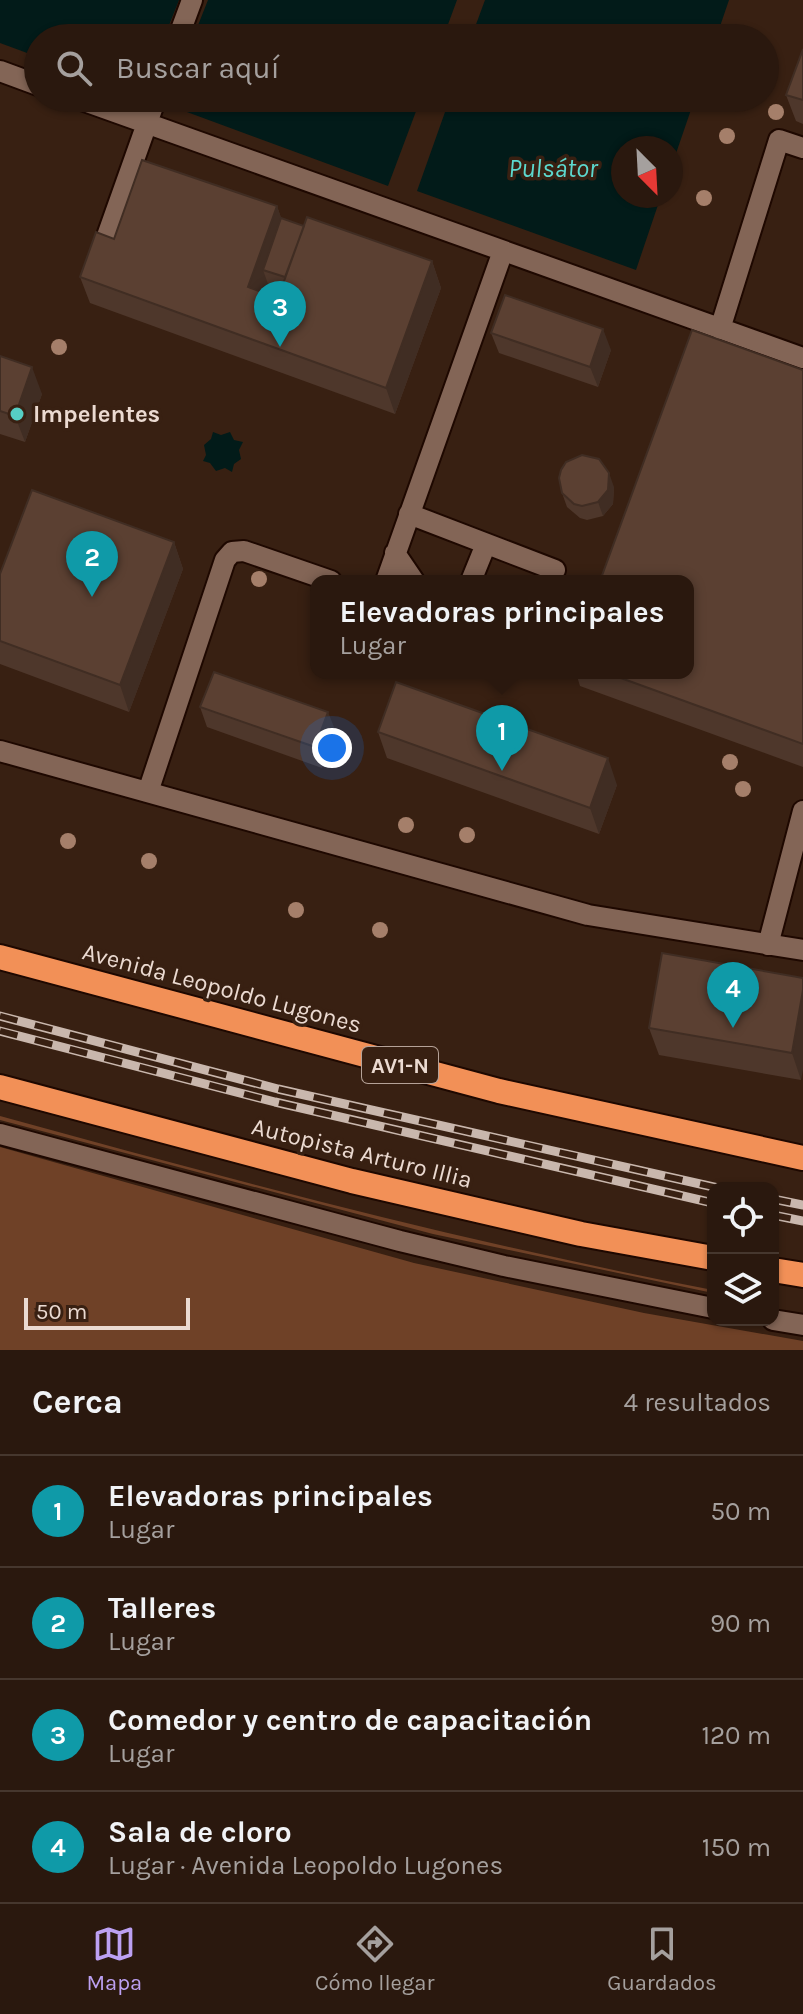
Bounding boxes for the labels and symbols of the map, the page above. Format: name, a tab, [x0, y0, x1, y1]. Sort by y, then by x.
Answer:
north arrow	[611, 136, 683, 208]
water label: Pulsátor	[508, 153, 599, 184]
pin: 3	[254, 281, 306, 347]
place label: Impelentes	[33, 400, 160, 428]
marker: Impelentes	[8, 405, 26, 423]
pin: 2	[66, 531, 118, 597]
pin: 1	[476, 705, 528, 771]
your location	[312, 728, 352, 768]
street label: Avenida Leopoldo Lugones	[79, 937, 365, 1039]
pin: 4	[707, 962, 759, 1028]
road number: AV1-N	[362, 1047, 438, 1083]
street label: Autopista Arturo Illia	[249, 1112, 475, 1194]
scale bar	[24, 1294, 190, 1330]

